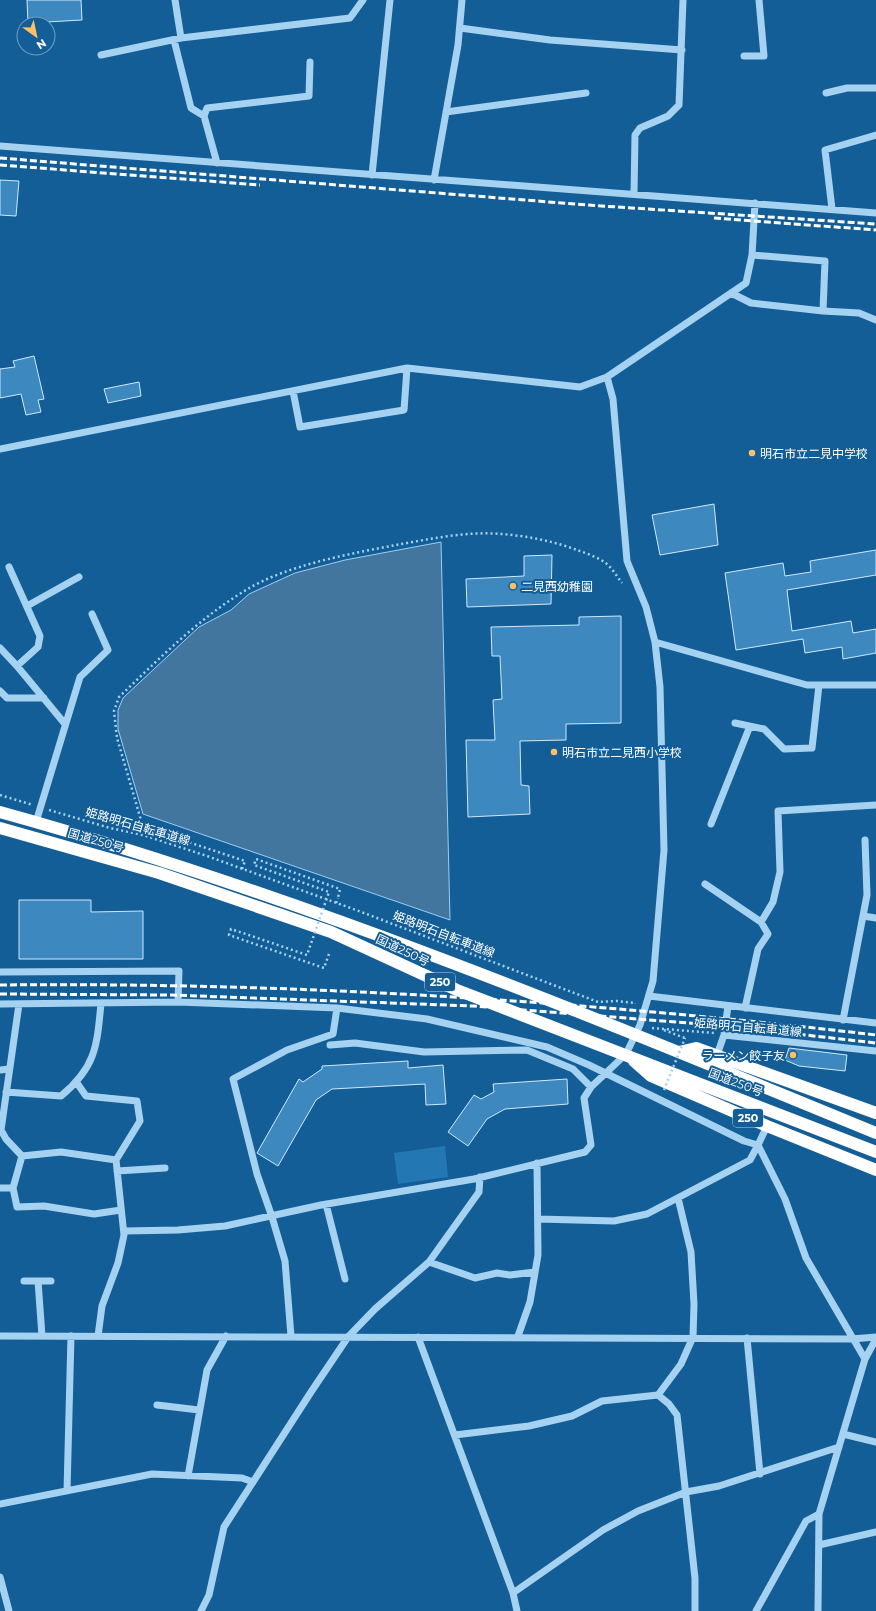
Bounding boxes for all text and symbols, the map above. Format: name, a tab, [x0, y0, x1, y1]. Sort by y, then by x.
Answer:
north arrow	[16, 16, 56, 56]
text: N	[34, 36, 49, 53]
place label: 明石市立二見中学校	[760, 446, 868, 461]
marker: 明石市立二見中学校	[747, 448, 757, 458]
place label: 二見西幼稚園	[521, 579, 593, 594]
marker: 二見西幼稚園	[508, 581, 518, 591]
place label: 明石市立二見西小学校	[562, 745, 682, 760]
marker: 明石市立二見西小学校	[549, 747, 559, 757]
street label: 姫路明石自転車道線	[84, 804, 192, 848]
street label: 国道250号	[66, 825, 126, 855]
street label: 姫路明石自転車道線	[391, 908, 497, 960]
street label: 国道250号	[374, 931, 432, 969]
road number: 250	[425, 973, 455, 991]
street label: 姫路明石自転車道線	[694, 1015, 802, 1039]
place label: ラーメン餃子友	[701, 1048, 785, 1063]
marker: ラーメン餃子友	[788, 1050, 798, 1060]
street label: 国道250号	[706, 1065, 766, 1099]
road number: 250	[733, 1109, 763, 1127]

